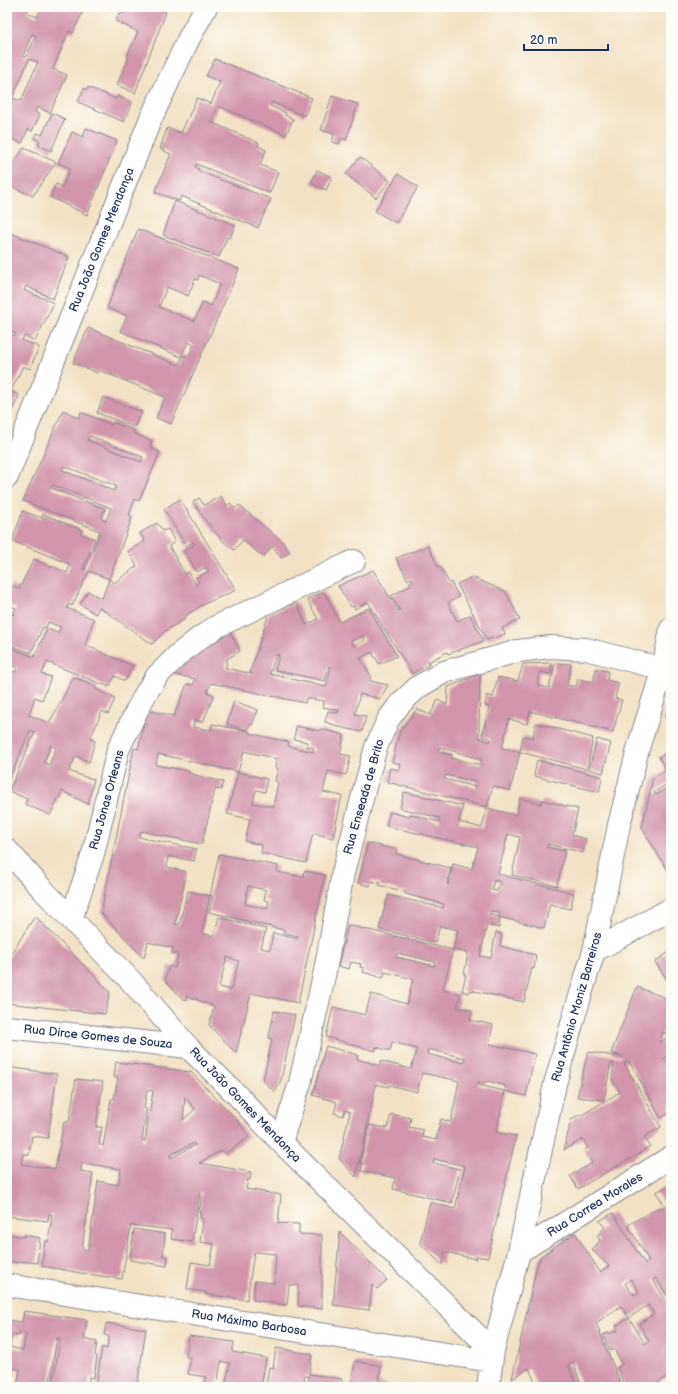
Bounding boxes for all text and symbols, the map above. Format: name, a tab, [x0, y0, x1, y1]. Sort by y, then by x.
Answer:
scale bar	[524, 26, 608, 52]
text: 20 m	[530, 33, 557, 48]
street label: Rua João Gomes Mendonça	[66, 165, 138, 314]
street label: Rua Enseada de Brito	[340, 737, 388, 856]
street label: Rua Jonas Orleans	[86, 748, 128, 852]
street label: Rua Antônio Moniz Barreiros	[548, 930, 606, 1084]
street label: Rua Dirce Gomes de Souza	[23, 1022, 173, 1052]
street label: Rua João Gomes Mendonça	[186, 1044, 304, 1166]
street label: Rua Correa Morales	[544, 1169, 646, 1240]
street label: Rua Máximo Barbosa	[190, 1306, 308, 1340]

